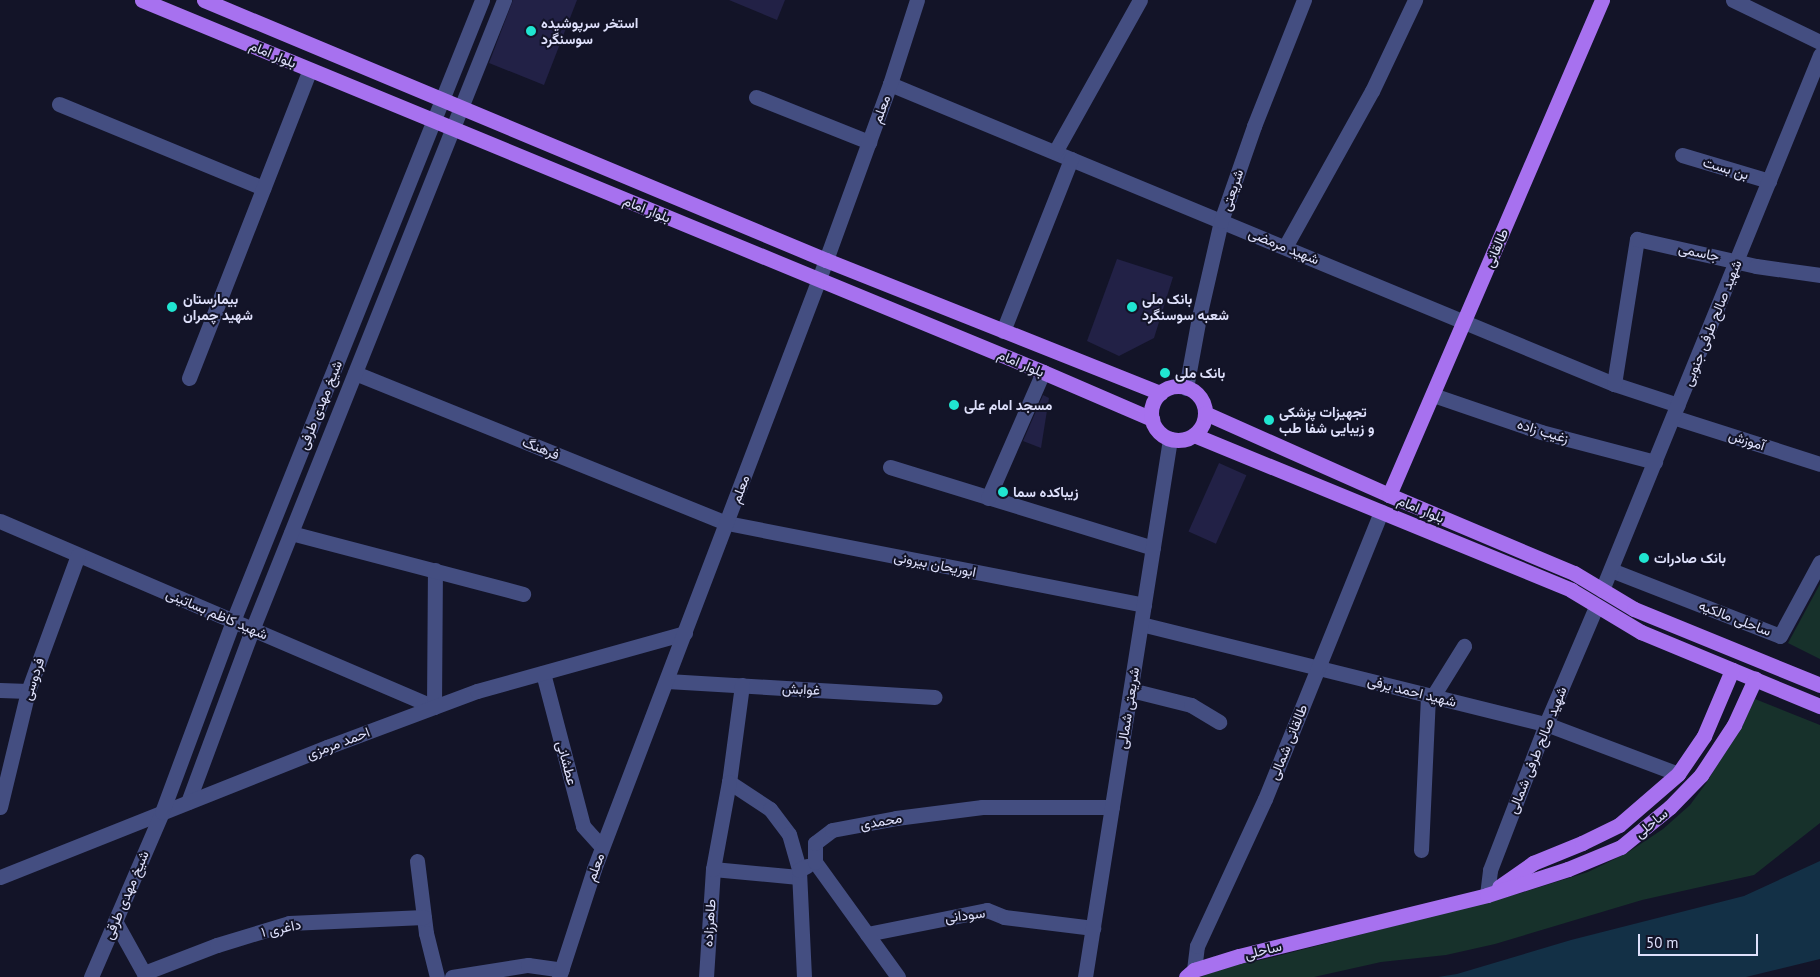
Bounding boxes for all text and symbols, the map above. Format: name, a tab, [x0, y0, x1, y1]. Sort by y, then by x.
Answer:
place label: استخر سرپوشیده سوسنگرد	[541, 15, 638, 48]
marker: استخر سرپوشیده سوسنگرد	[525, 25, 537, 37]
street label: بلوار امام	[247, 37, 299, 71]
street label: معلم	[868, 93, 894, 125]
street label: بن بست	[1701, 153, 1751, 183]
street label: شریعتی	[1217, 167, 1247, 213]
street label: بلوار امام	[621, 192, 673, 226]
street label: شهید مرمضی	[1246, 224, 1322, 268]
street label: طالقانی	[1480, 226, 1512, 270]
street label: جاسمی	[1677, 239, 1721, 265]
street label: شهید صالح طرفی جنوبی	[1679, 257, 1745, 389]
place label: بیمارستان شهید چمران	[183, 291, 253, 324]
place label: بانک ملی شعبه سوسنگرد	[1142, 291, 1229, 324]
marker: بیمارستان شهید چمران	[165, 300, 179, 314]
marker: بانک ملی شعبه سوسنگرد	[1126, 301, 1138, 313]
street label: بلوار امام	[995, 346, 1047, 380]
street label: شیخ مهدی طرفی	[294, 358, 346, 452]
place label: بانک ملی	[1175, 365, 1225, 381]
marker: بانک ملی	[1159, 367, 1171, 379]
place label: مسجد امام علی	[964, 397, 1052, 413]
marker: مسجد امام علی	[948, 399, 960, 411]
place label: تجهیزات پزشکی و زیبایی شفا طب	[1279, 404, 1374, 437]
marker: تجهیزات پزشکی و زیبایی شفا طب	[1263, 414, 1275, 426]
street label: زغیب زاده	[1515, 415, 1571, 447]
street label: آموزش	[1727, 426, 1767, 454]
street label: فرهنگ	[520, 433, 562, 463]
street label: معلم	[727, 473, 753, 505]
place label: زیباکده سما	[1013, 484, 1079, 500]
marker: زیباکده سما	[997, 486, 1009, 498]
street label: بلوار امام	[1395, 492, 1447, 526]
street label: ابوریحان بیرونی	[892, 548, 978, 580]
place label: بانک صادرات	[1654, 550, 1726, 566]
marker: بانک صادرات	[1638, 552, 1650, 564]
street label: شهید کاظم بساتینی	[164, 585, 270, 643]
street label: ساحلی مالکیه	[1697, 597, 1773, 639]
street label: فردوسی	[18, 656, 48, 702]
street label: شریعتی شمالی	[1113, 666, 1143, 750]
street label: شهید احمد یرفی	[1366, 672, 1458, 710]
street label: غوابش	[781, 680, 821, 698]
street label: شهید صالح طرفی شمالی	[1504, 684, 1570, 816]
street label: طالقانی شمالی	[1265, 702, 1311, 782]
street label: احمد مرمزی	[304, 723, 372, 763]
street label: عطشانی	[553, 739, 581, 787]
street label: ساحلی	[1631, 805, 1671, 841]
street label: محمدی	[859, 809, 903, 833]
street label: شیخ مهدی طرقی	[100, 848, 152, 942]
street label: معلم	[582, 851, 608, 883]
street label: طاهرزاده	[699, 898, 719, 948]
street label: سودانی	[944, 904, 986, 926]
street label: داغری ۱	[260, 916, 302, 940]
scale bar	[1640, 924, 1760, 956]
text: 50 m	[1646, 933, 1679, 952]
street label: ساحلی	[1243, 937, 1283, 963]

